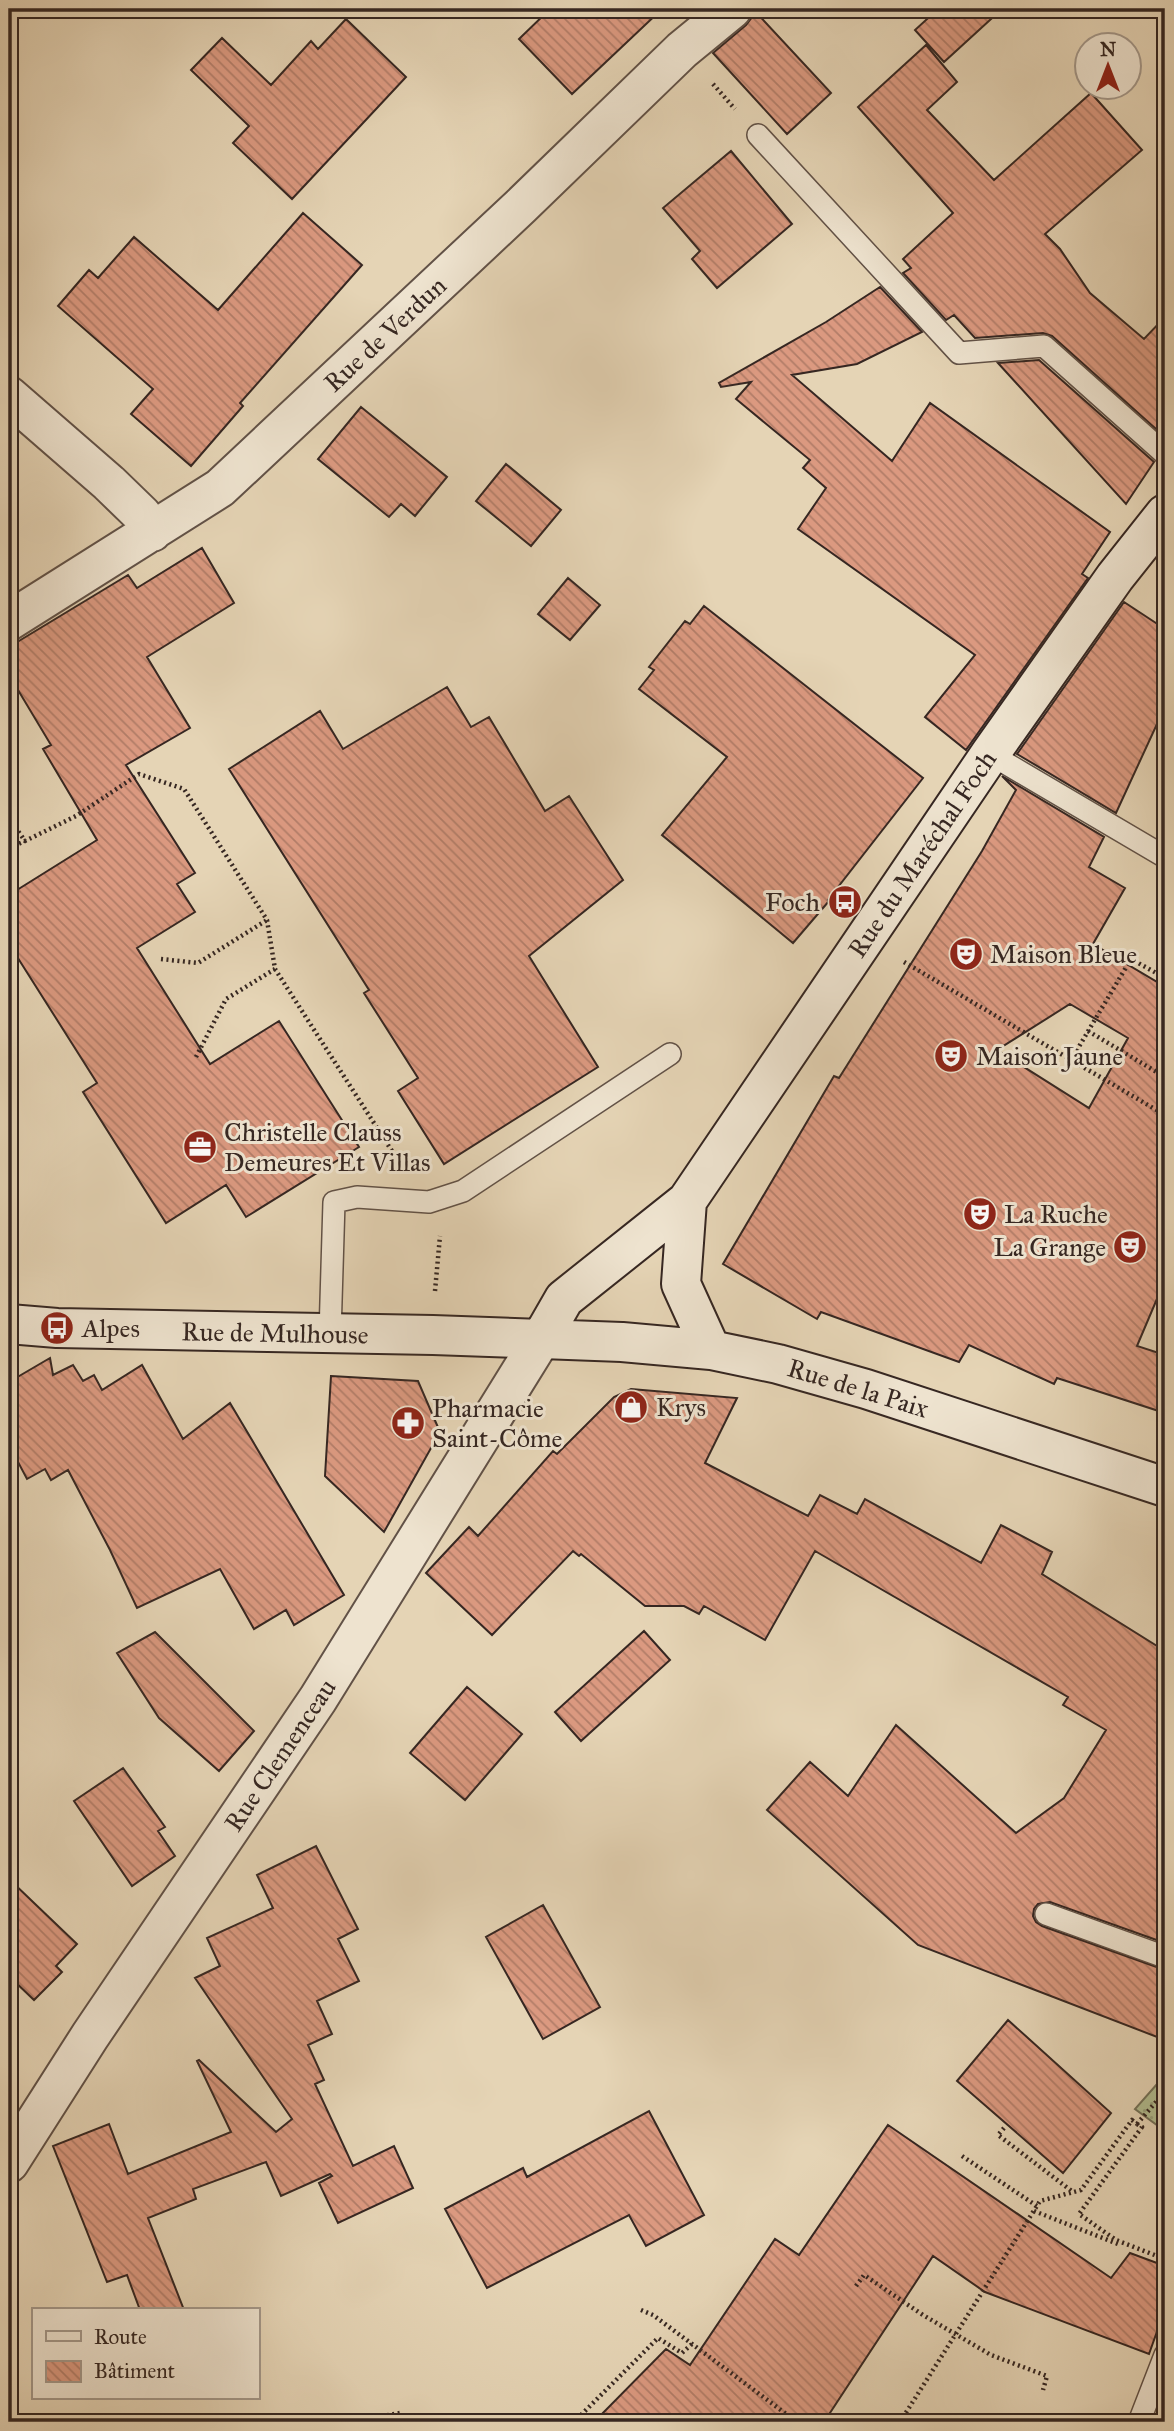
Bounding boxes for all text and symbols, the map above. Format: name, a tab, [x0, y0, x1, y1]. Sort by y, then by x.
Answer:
north arrow	[1072, 32, 1142, 102]
text: N	[1100, 38, 1116, 61]
street label: Rue de Verdun	[317, 269, 453, 399]
street label: Rue du Maréchal Foch	[841, 744, 1004, 964]
bus stop icon: Foch	[826, 883, 864, 921]
place label: Foch	[765, 886, 821, 918]
theatre icon: Maison Bleue	[947, 935, 985, 973]
place label: Maison Bleue	[990, 938, 1137, 970]
theatre icon: Maison Jaune	[932, 1037, 970, 1075]
place label: Maison Jaune	[976, 1040, 1123, 1072]
place label: Christelle Clauss Demeures Et Villas	[224, 1116, 430, 1178]
office icon: Christelle Clauss Demeures Et Villas	[181, 1128, 219, 1166]
theatre icon: La Ruche	[961, 1195, 999, 1233]
place label: La Ruche	[1004, 1198, 1108, 1230]
theatre icon: La Grange	[1111, 1228, 1149, 1266]
place label: La Grange	[993, 1231, 1106, 1263]
bus stop icon: Alpes	[38, 1309, 76, 1347]
place label: Alpes	[81, 1312, 140, 1344]
street label: Rue de Mulhouse	[181, 1315, 369, 1351]
street label: Rue de la Paix	[784, 1351, 933, 1425]
shop icon: Krys	[612, 1388, 650, 1426]
place label: Krys	[656, 1391, 706, 1423]
place label: Pharmacie Saint-Côme	[432, 1392, 563, 1454]
pharmacy icon: Pharmacie Saint-Côme	[389, 1404, 427, 1442]
street label: Rue Clemenceau	[217, 1673, 343, 1837]
legend	[32, 2308, 259, 2400]
text: Route	[94, 2324, 147, 2350]
text: Bâtiment	[94, 2358, 176, 2384]

